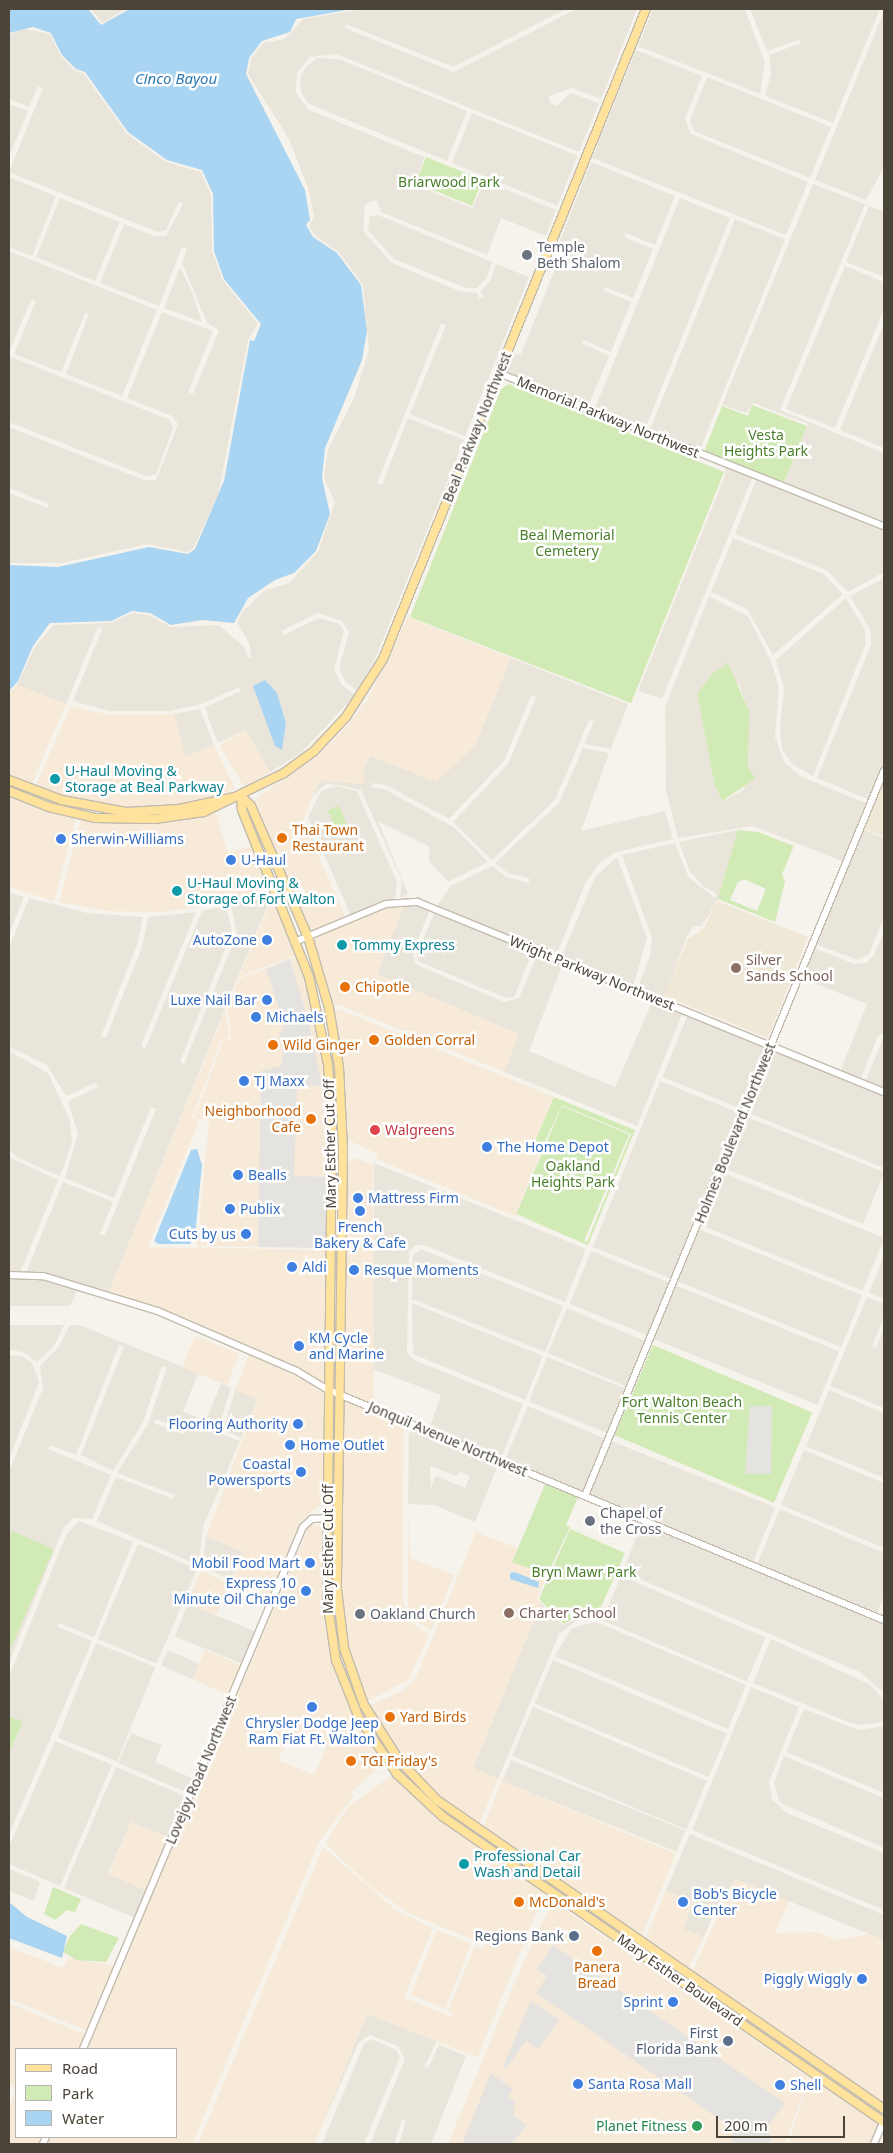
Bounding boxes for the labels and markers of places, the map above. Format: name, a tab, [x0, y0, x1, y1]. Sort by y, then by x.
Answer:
place label: Temple Beth Shalom	[537, 239, 621, 272]
marker: Temple Beth Shalom	[521, 249, 533, 261]
place label: U-Haul Moving & Storage at Beal Parkway	[65, 763, 224, 796]
marker: U-Haul Moving & Storage at Beal Parkway	[49, 773, 61, 785]
place label: Thai Town Restaurant	[292, 822, 364, 854]
place label: Sherwin-Williams	[71, 831, 184, 847]
marker: Thai Town Restaurant	[276, 832, 288, 844]
marker: Sherwin-Williams	[55, 833, 67, 845]
place label: U-Haul	[241, 852, 286, 868]
marker: U-Haul	[225, 854, 237, 866]
place label: U-Haul Moving & Storage of Fort Walton	[187, 875, 335, 908]
marker: U-Haul Moving & Storage of Fort Walton	[171, 885, 183, 897]
place label: AutoZone	[193, 932, 257, 948]
marker: AutoZone	[261, 934, 273, 946]
place label: Tommy Express	[352, 937, 455, 953]
marker: Tommy Express	[336, 939, 348, 951]
place label: Silver Sands School	[746, 952, 833, 984]
marker: Silver Sands School	[730, 962, 742, 974]
place label: Chipotle	[355, 979, 410, 995]
marker: Chipotle	[339, 981, 351, 993]
place label: Luxe Nail Bar	[170, 992, 257, 1008]
marker: Luxe Nail Bar	[261, 994, 273, 1006]
place label: Michaels	[266, 1009, 324, 1025]
marker: Michaels	[250, 1011, 262, 1023]
place label: Golden Corral	[384, 1032, 475, 1048]
marker: Golden Corral	[368, 1034, 380, 1046]
place label: Wild Ginger	[283, 1037, 360, 1053]
marker: Wild Ginger	[267, 1039, 279, 1051]
place label: TJ Maxx	[254, 1073, 305, 1089]
marker: TJ Maxx	[238, 1075, 250, 1087]
place label: Neighborhood Cafe	[205, 1103, 301, 1136]
marker: Neighborhood Cafe	[305, 1113, 317, 1125]
place label: Walgreens	[385, 1122, 454, 1138]
marker: Walgreens	[369, 1124, 381, 1136]
place label: The Home Depot	[497, 1139, 609, 1155]
marker: The Home Depot	[481, 1141, 493, 1153]
place label: Bealls	[248, 1167, 287, 1183]
marker: Bealls	[232, 1169, 244, 1181]
place label: Mattress Firm	[368, 1190, 459, 1206]
marker: Mattress Firm	[352, 1192, 364, 1204]
place label: Publix	[240, 1201, 280, 1217]
marker: Publix	[224, 1203, 236, 1215]
marker: French Bakery & Cafe	[354, 1205, 366, 1217]
place label: French Bakery & Cafe	[314, 1219, 406, 1252]
place label: Cuts by us	[169, 1226, 236, 1242]
marker: Cuts by us	[240, 1228, 252, 1240]
place label: Aldi	[302, 1259, 327, 1275]
marker: Aldi	[286, 1261, 298, 1273]
place label: Resque Moments	[364, 1262, 479, 1278]
marker: Resque Moments	[348, 1264, 360, 1276]
place label: KM Cycle and Marine	[309, 1330, 384, 1362]
marker: KM Cycle and Marine	[293, 1340, 305, 1352]
place label: Flooring Authority	[169, 1416, 288, 1432]
marker: Flooring Authority	[292, 1418, 304, 1430]
place label: Home Outlet	[300, 1437, 385, 1453]
marker: Home Outlet	[284, 1439, 296, 1451]
place label: Coastal Powersports	[208, 1456, 291, 1488]
marker: Coastal Powersports	[295, 1466, 307, 1478]
place label: Chapel of the Cross	[600, 1505, 662, 1538]
marker: Chapel of the Cross	[584, 1515, 596, 1527]
place label: Mobil Food Mart	[192, 1555, 300, 1571]
marker: Mobil Food Mart	[304, 1557, 316, 1569]
place label: Express 10 Minute Oil Change	[173, 1575, 296, 1608]
marker: Express 10 Minute Oil Change	[300, 1585, 312, 1597]
place label: Charter School	[519, 1605, 616, 1621]
place label: Oakland Church	[370, 1606, 476, 1622]
marker: Charter School	[503, 1607, 515, 1619]
marker: Oakland Church	[354, 1608, 366, 1620]
marker: Chrysler Dodge Jeep Ram Fiat Ft. Walton	[306, 1701, 318, 1713]
place label: Yard Birds	[400, 1709, 466, 1725]
marker: Yard Birds	[384, 1711, 396, 1723]
place label: Chrysler Dodge Jeep Ram Fiat Ft. Walton	[245, 1715, 379, 1748]
place label: TGI Friday's	[361, 1753, 437, 1769]
marker: TGI Friday's	[345, 1755, 357, 1767]
place label: Professional Car Wash and Detail	[474, 1848, 581, 1880]
marker: Professional Car Wash and Detail	[458, 1858, 470, 1870]
place label: Bob's Bicycle Center	[693, 1886, 777, 1918]
place label: McDonald's	[529, 1894, 605, 1910]
marker: McDonald's	[513, 1896, 525, 1908]
marker: Bob's Bicycle Center	[677, 1896, 689, 1908]
place label: Regions Bank	[475, 1928, 564, 1944]
marker: Regions Bank	[568, 1930, 580, 1942]
marker: Panera Bread	[591, 1945, 603, 1957]
place label: Panera Bread	[574, 1959, 620, 1991]
place label: Piggly Wiggly	[764, 1971, 852, 1987]
marker: Piggly Wiggly	[856, 1973, 868, 1985]
place label: Sprint	[624, 1994, 663, 2010]
marker: Sprint	[667, 1996, 679, 2008]
place label: First Florida Bank	[636, 2025, 718, 2058]
marker: First Florida Bank	[722, 2035, 734, 2047]
place label: Santa Rosa Mall	[588, 2076, 692, 2092]
place label: Shell	[790, 2077, 821, 2093]
marker: Santa Rosa Mall	[572, 2078, 584, 2090]
marker: Shell	[774, 2079, 786, 2091]
place label: Planet Fitness	[596, 2118, 687, 2134]
marker: Planet Fitness	[691, 2120, 703, 2132]

